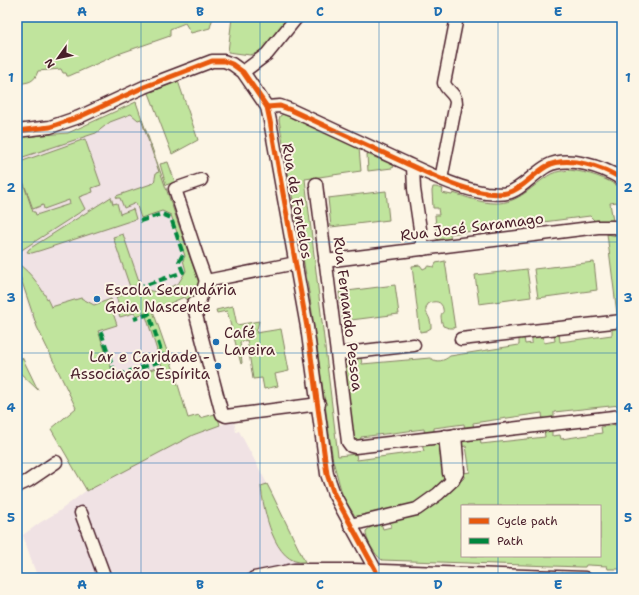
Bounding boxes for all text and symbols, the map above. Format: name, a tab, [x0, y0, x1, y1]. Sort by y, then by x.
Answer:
text: A	[77, 3, 87, 20]
text: B	[196, 3, 204, 20]
text: C	[316, 3, 324, 20]
text: D	[433, 3, 443, 20]
text: E	[554, 3, 563, 20]
north arrow	[38, 38, 78, 78]
text: N	[41, 55, 59, 71]
text: 1	[8, 69, 14, 86]
text: 1	[625, 69, 631, 86]
street label: Rua de Fontelos	[277, 142, 317, 260]
text: 2	[6, 179, 16, 196]
text: 2	[623, 179, 633, 196]
street label: Rua José Saramago	[399, 208, 545, 246]
street label: Rua Fernando Pessoa	[329, 236, 367, 393]
place label: Escola Secundária Gaia Nascente	[105, 280, 237, 317]
text: 3	[6, 289, 16, 306]
text: 3	[623, 289, 633, 306]
marker: Escola Secundária Gaia Nascente	[92, 294, 102, 304]
place label: Café Lareira	[224, 323, 276, 360]
marker: Café Lareira	[211, 337, 221, 347]
place label: Lar e Caridade - Associação Espírita	[70, 347, 211, 384]
marker: Lar e Caridade - Associação Espírita	[213, 361, 223, 371]
text: 4	[6, 399, 16, 416]
text: 4	[623, 399, 633, 416]
legend	[461, 505, 601, 557]
text: 5	[7, 509, 15, 526]
text: 5	[624, 509, 632, 526]
text: Cycle path	[497, 513, 558, 529]
text: Path	[497, 533, 523, 549]
text: A	[77, 576, 87, 593]
text: B	[196, 576, 204, 593]
text: C	[316, 576, 324, 593]
text: D	[433, 576, 443, 593]
text: E	[554, 576, 563, 593]

